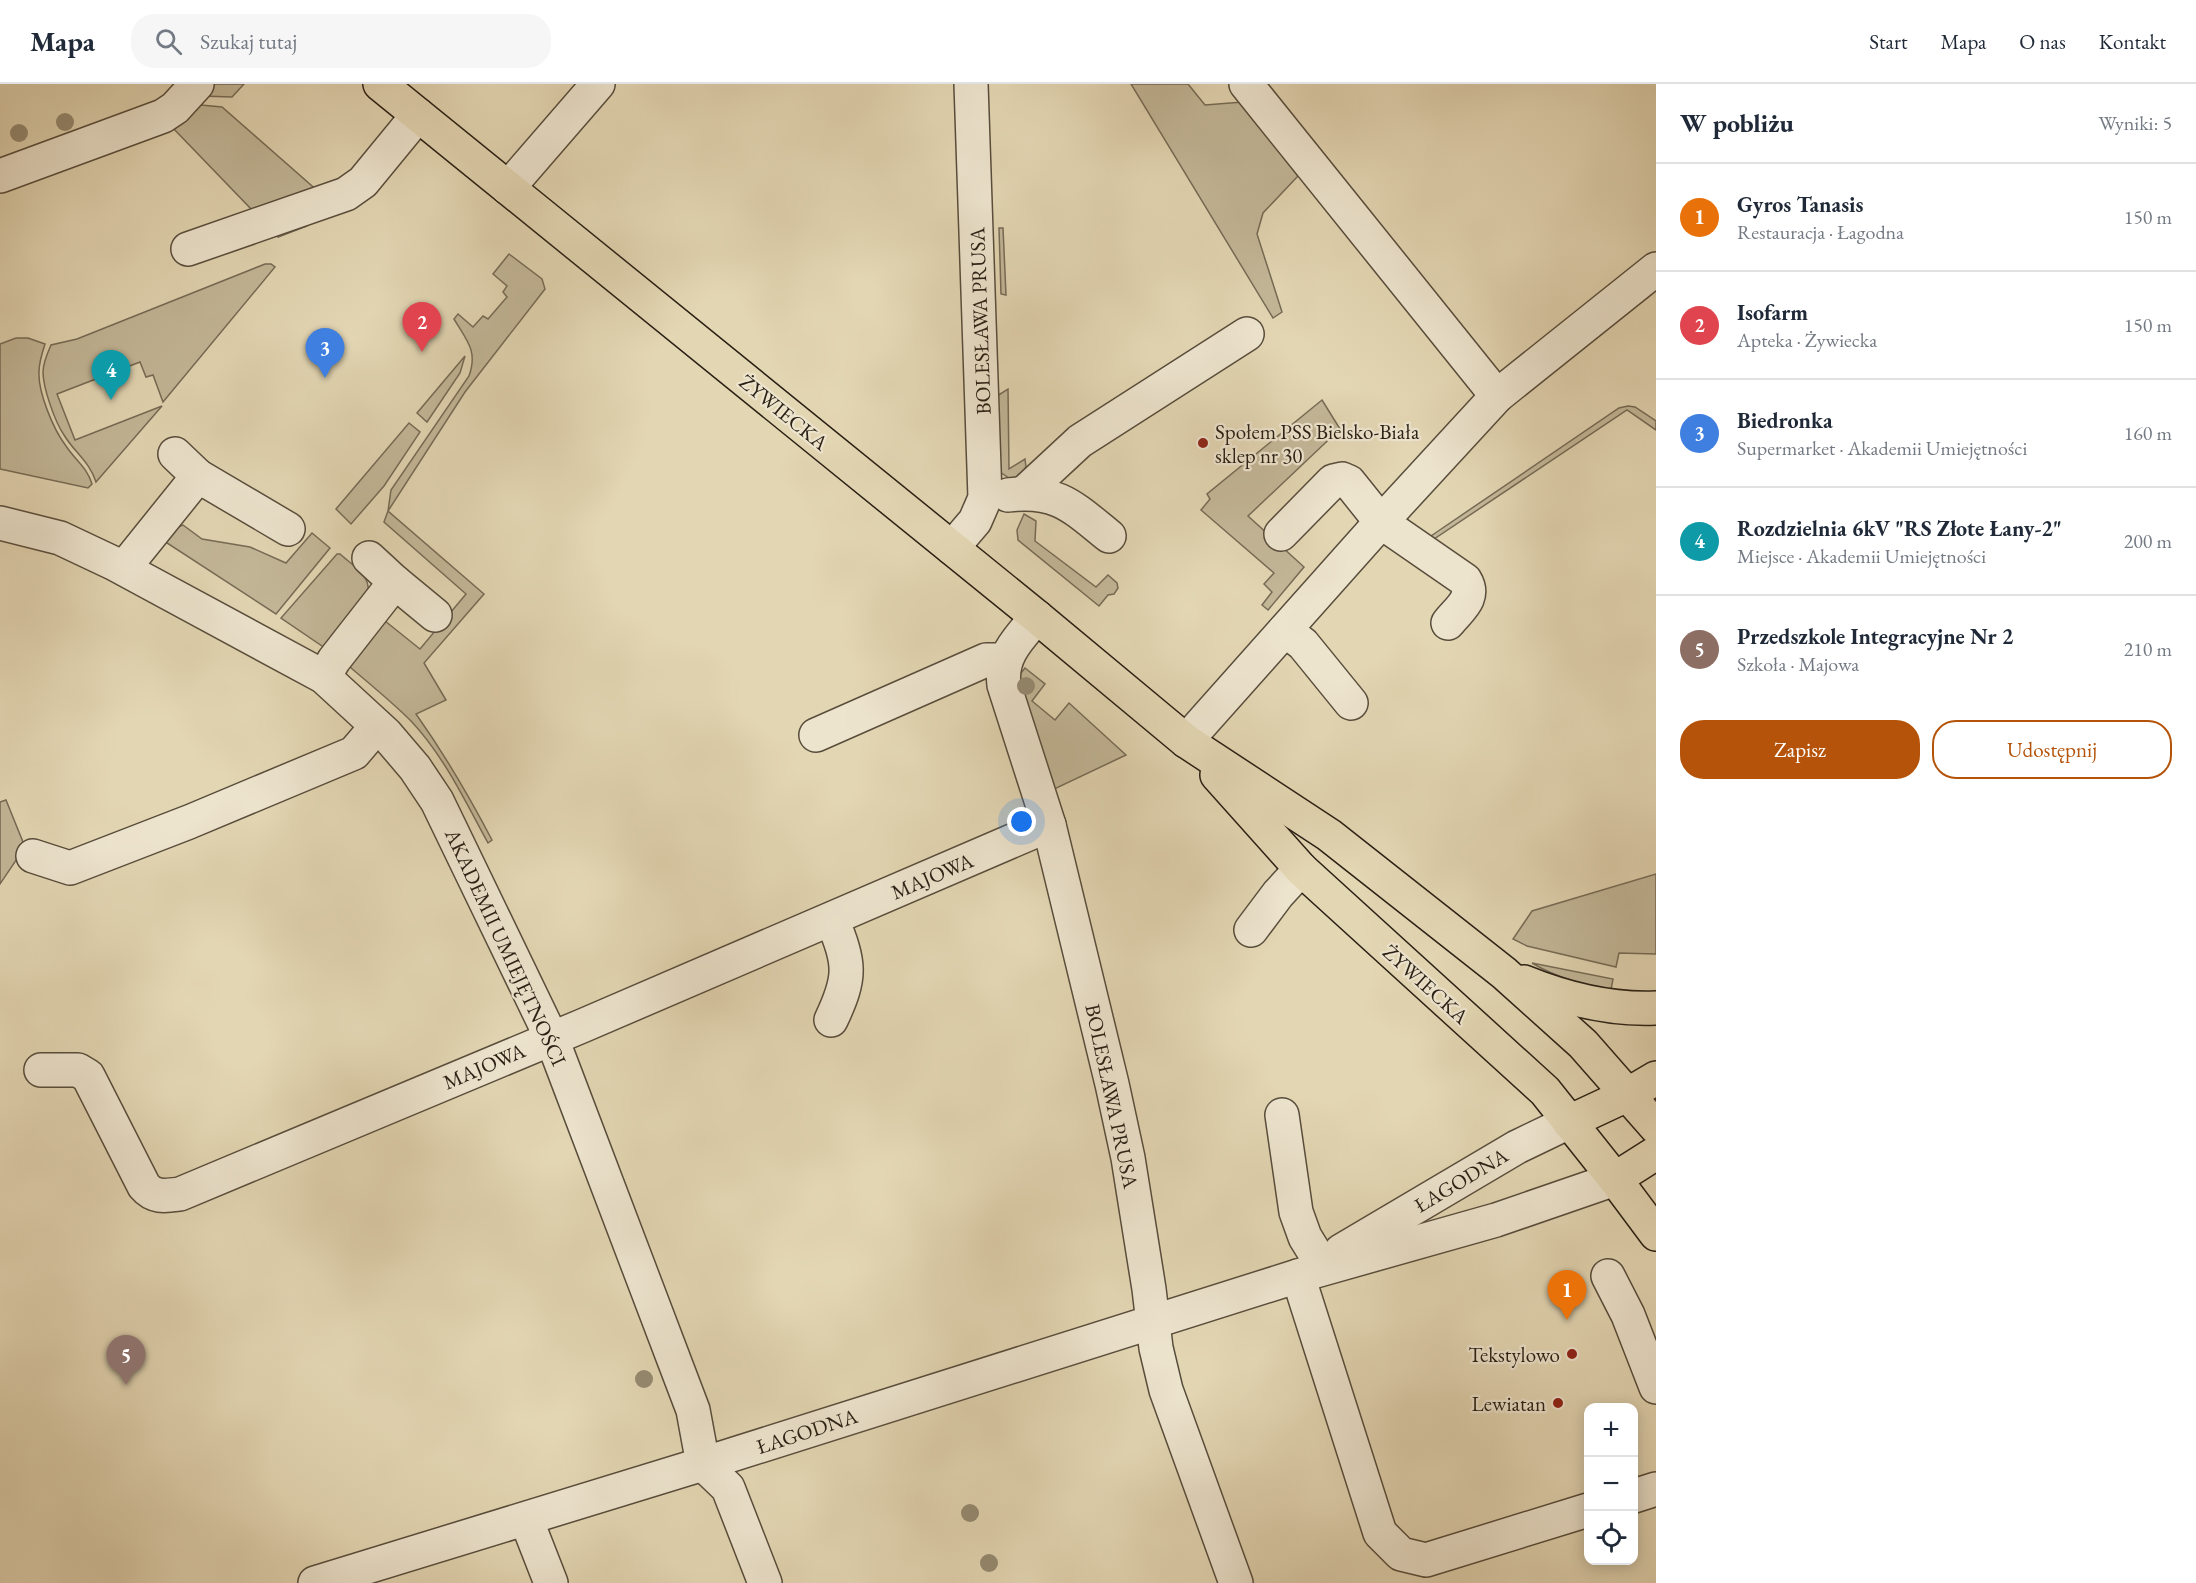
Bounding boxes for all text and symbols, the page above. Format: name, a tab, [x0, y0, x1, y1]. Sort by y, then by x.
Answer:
search box	[131, 14, 551, 68]
text: Mapa	[30, 23, 95, 59]
icon: search	[152, 25, 185, 58]
text: Szukaj tutaj	[200, 27, 297, 56]
text: Start	[1869, 28, 1908, 55]
text: Mapa	[1941, 28, 1986, 55]
text: O nas	[2019, 28, 2066, 55]
text: Kontakt	[2099, 28, 2166, 55]
text: W pobliżu	[1680, 106, 1794, 140]
text: Wyniki: 5	[2099, 110, 2172, 136]
text: Gyros Tanasis	[1737, 190, 1863, 219]
text: 1	[1694, 204, 1705, 230]
text: 150 m	[2124, 204, 2172, 230]
text: Restauracja · Łagodna	[1737, 219, 1904, 245]
street label: BOLESŁAWA PRUSA	[963, 226, 997, 415]
text: Isofarm	[1737, 298, 1808, 327]
pin: 2	[402, 302, 442, 352]
text: 2	[1694, 312, 1705, 338]
text: 150 m	[2124, 312, 2172, 338]
text: Apteka · Żywiecka	[1737, 327, 1877, 353]
pin: 3	[306, 328, 344, 378]
pin: 4	[92, 350, 130, 400]
street label: ŻYWIECKA	[734, 368, 834, 456]
text: Biedronka	[1737, 406, 1833, 435]
place label: Społem PSS Bielsko-Biała sklep nr 30	[1215, 418, 1420, 469]
text: 3	[1694, 420, 1705, 446]
text: 160 m	[2124, 420, 2172, 446]
text: Supermarket · Akademii Umiejętności	[1737, 435, 2027, 461]
marker: Społem PSS Bielsko-Biała sklep nr 30	[1196, 436, 1210, 450]
text: Rozdzielnia 6kV "RS Złote Łany-2"	[1737, 514, 2062, 543]
text: 4	[1694, 528, 1705, 554]
text: 200 m	[2124, 528, 2172, 554]
text: Miejsce · Akademii Umiejętności	[1737, 543, 1986, 569]
text: Przedszkole Integracyjne Nr 2	[1737, 622, 2014, 651]
text: 5	[1694, 636, 1705, 662]
text: 210 m	[2124, 636, 2172, 662]
text: Szkoła · Majowa	[1737, 651, 1859, 677]
button: Zapisz	[1680, 720, 1920, 779]
button: Udostępnij	[1932, 720, 2172, 779]
your location	[1007, 807, 1036, 836]
street label: AKADEMII UMIEJĘTNOŚCI	[439, 823, 573, 1070]
street label: MAJOWA	[887, 846, 978, 905]
street label: ŻYWIECKA	[1377, 938, 1475, 1030]
street label: BOLESŁAWA PRUSA	[1079, 1001, 1145, 1191]
street label: MAJOWA	[439, 1036, 530, 1095]
street label: ŁAGODNA	[1409, 1141, 1513, 1218]
pin: 1	[1548, 1270, 1586, 1320]
pin: 5	[106, 1336, 146, 1385]
place label: Tekstylowo	[1468, 1341, 1560, 1368]
marker: Tekstylowo	[1565, 1347, 1579, 1361]
place label: Lewiatan	[1472, 1390, 1546, 1417]
marker: Lewiatan	[1551, 1396, 1565, 1410]
street label: ŁAGODNA	[753, 1402, 861, 1460]
map controls	[1584, 1403, 1638, 1565]
button: +	[1584, 1403, 1638, 1457]
button: −	[1584, 1457, 1638, 1511]
button: locate	[1584, 1511, 1638, 1565]

